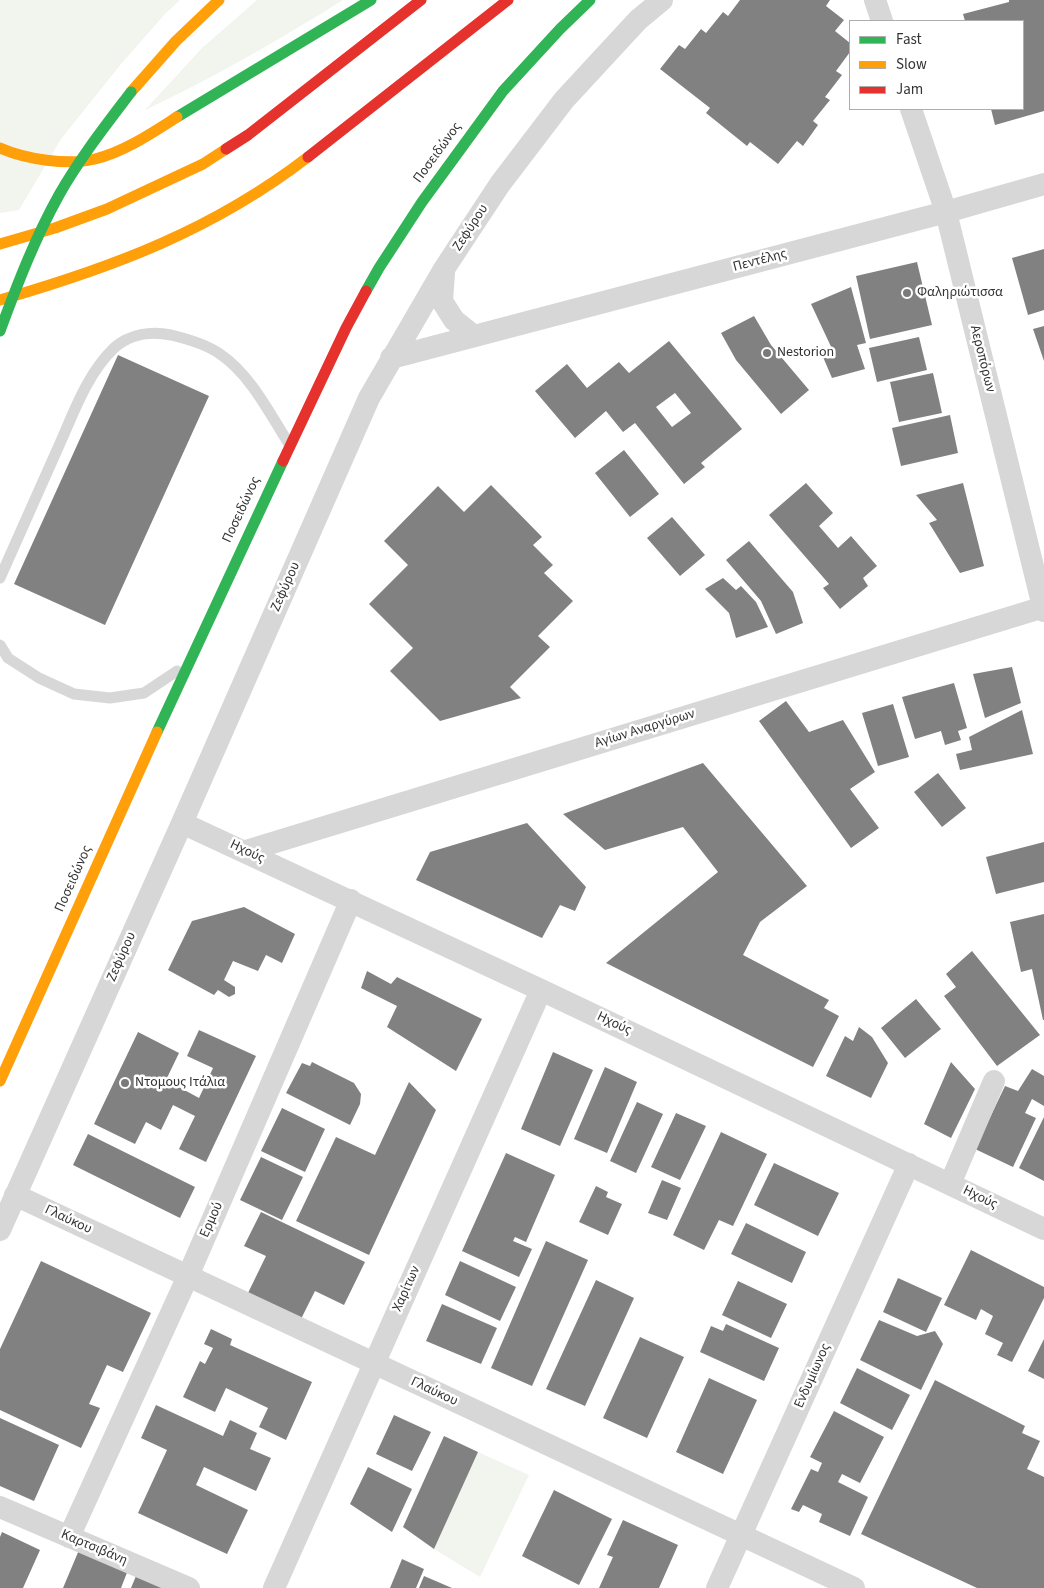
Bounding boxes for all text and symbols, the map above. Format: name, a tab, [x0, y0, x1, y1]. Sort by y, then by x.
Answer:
legend	[849, 20, 1024, 110]
text: Fast	[896, 29, 922, 50]
text: Slow	[896, 54, 927, 75]
text: Jam	[896, 79, 923, 100]
street label: Ποσειδώνος	[410, 119, 466, 187]
street label: Ζεφύρου	[450, 201, 492, 255]
street label: Πεντέλης	[731, 246, 789, 276]
place label: Φαληριώτισσα	[917, 285, 1003, 301]
marker: Φαληριώτισσα	[901, 287, 913, 299]
street label: Αεροπόρων	[966, 324, 998, 394]
place label: Nestorion	[777, 345, 834, 361]
marker: Nestorion	[761, 347, 773, 359]
street label: Ποσειδώνος	[219, 474, 265, 546]
street label: Ζεφύρου	[268, 560, 304, 614]
street label: Αγίων Αναργύρων	[593, 706, 697, 752]
street label: Ηχούς	[227, 837, 267, 867]
street label: Ποσειδώνος	[52, 843, 96, 915]
street label: Ζεφύρου	[104, 930, 140, 984]
street label: Ηχούς	[594, 1009, 634, 1039]
place label: Ντομους Ιτάλια	[135, 1075, 225, 1091]
marker: Ντομους Ιτάλια	[119, 1077, 131, 1089]
street label: Ηχούς	[960, 1182, 1000, 1214]
street label: Ερμού	[197, 1199, 227, 1241]
street label: Γλαύκου	[42, 1202, 94, 1238]
street label: Χαρίτων	[389, 1263, 425, 1315]
street label: Ενδυμίωνος	[791, 1341, 835, 1411]
street label: Γλαύκου	[408, 1374, 460, 1410]
street label: Καρτσιβάνη	[58, 1526, 130, 1570]

